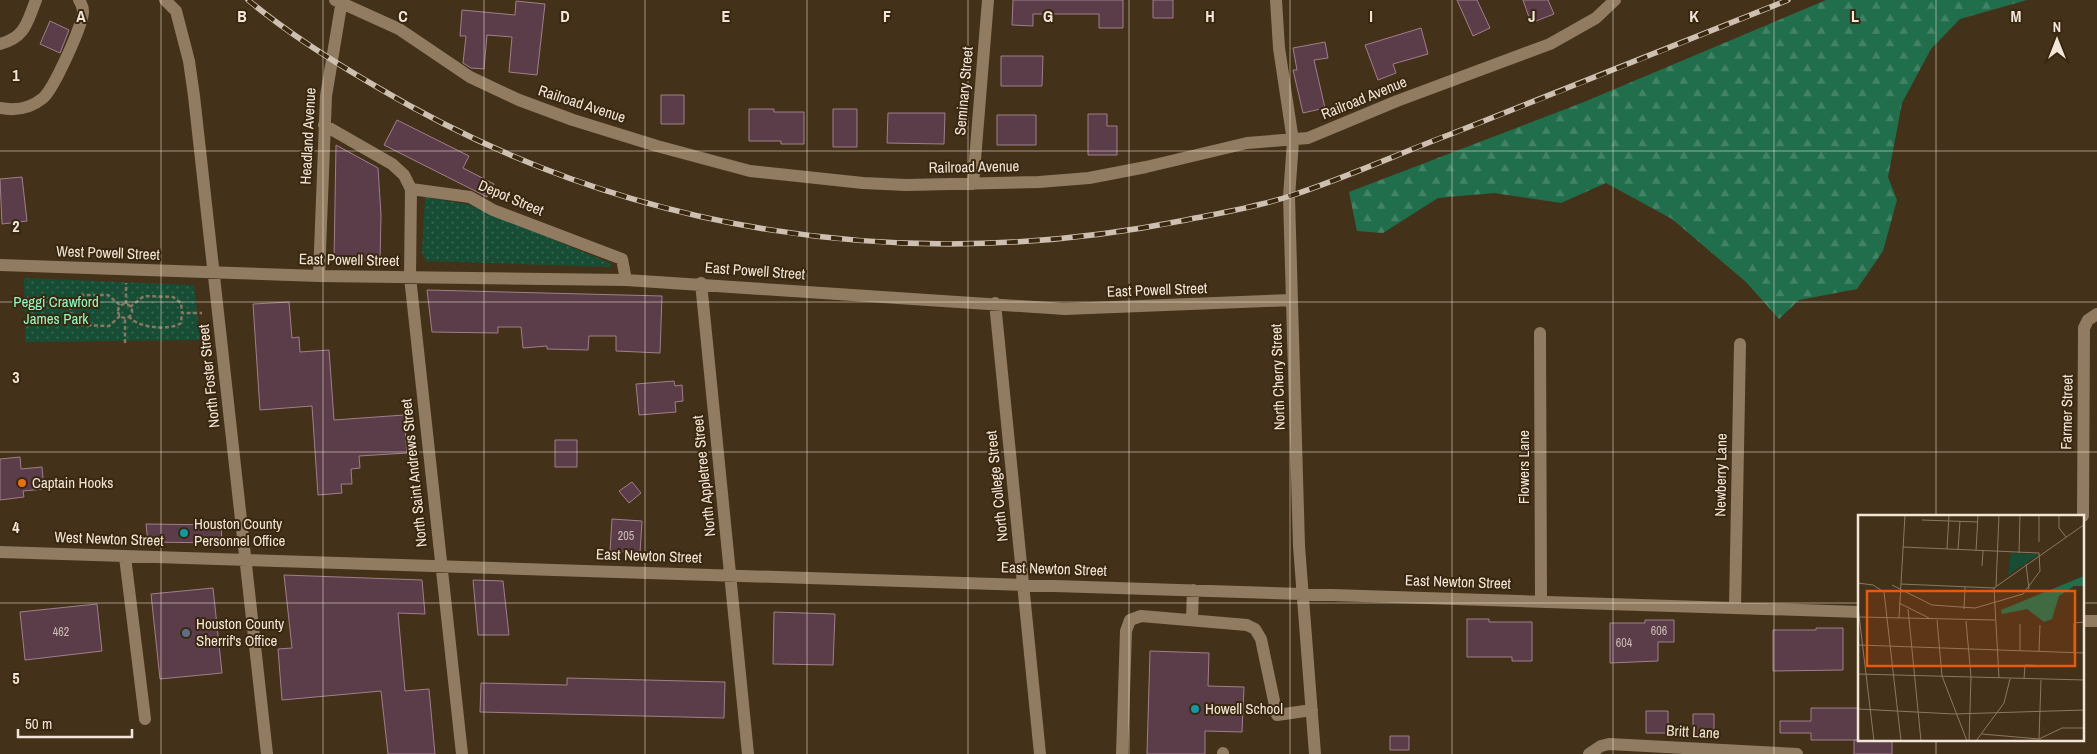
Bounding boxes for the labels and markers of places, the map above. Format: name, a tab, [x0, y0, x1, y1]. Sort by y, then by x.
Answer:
place label: Captain Hooks	[32, 472, 113, 493]
marker: Captain Hooks	[16, 477, 28, 489]
place label: Houston County Personnel Office	[194, 513, 286, 551]
marker: Houston County Personnel Office	[178, 527, 190, 539]
place label: Houston County Sherrif's Office	[196, 613, 285, 651]
marker: Houston County Sherrif's Office	[180, 627, 192, 639]
place label: Howell School	[1205, 698, 1283, 719]
marker: Howell School	[1189, 703, 1201, 715]

